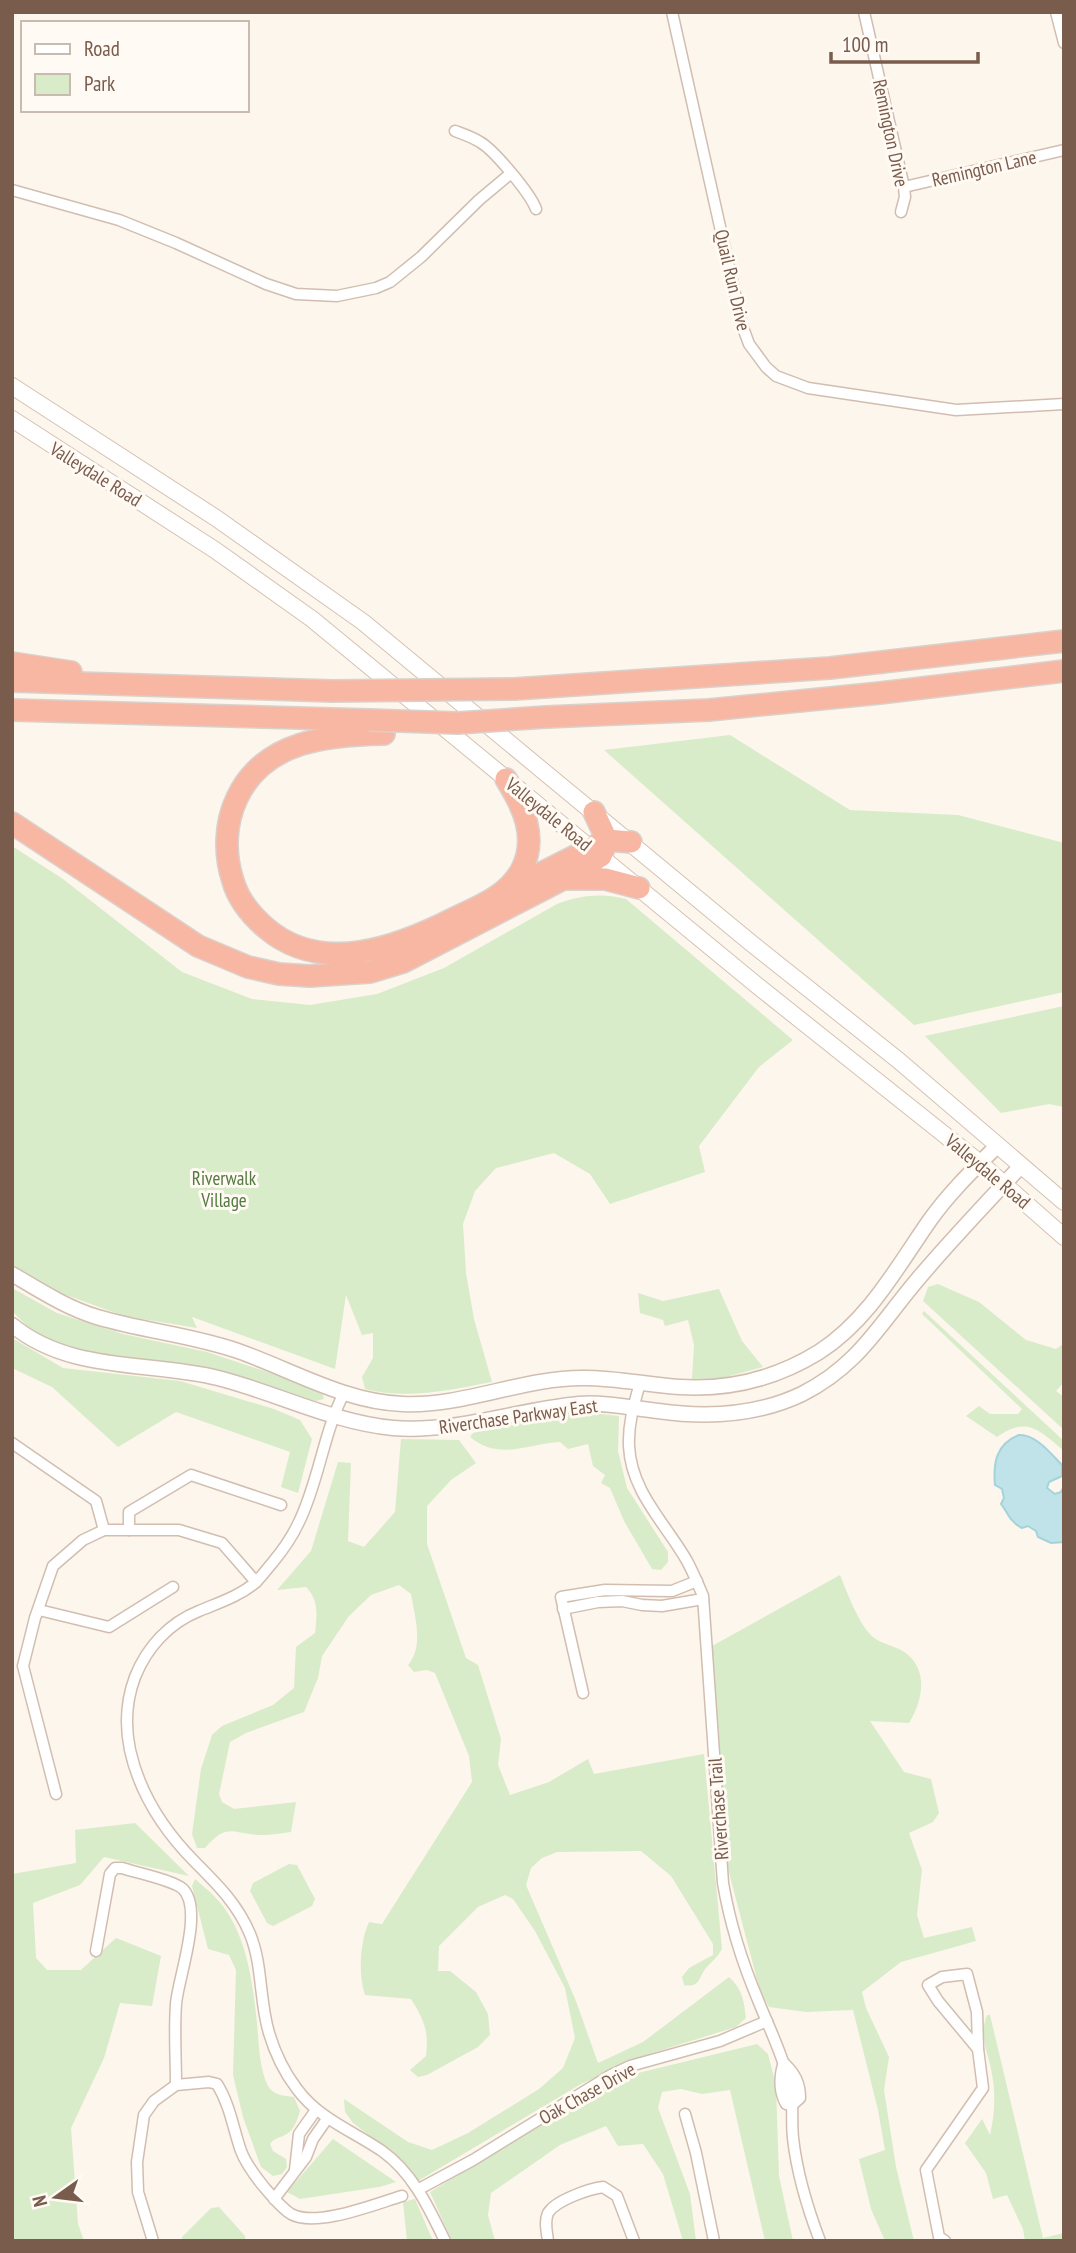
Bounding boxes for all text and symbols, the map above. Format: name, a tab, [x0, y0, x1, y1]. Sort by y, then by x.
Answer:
legend	[21, 21, 248, 112]
scale bar	[831, 21, 978, 65]
text: 100 m	[842, 31, 888, 58]
text: Road	[84, 35, 120, 62]
text: Park	[84, 70, 115, 97]
street label: Remington Drive	[868, 77, 914, 189]
street label: Remington Lane	[929, 144, 1039, 192]
street label: Quail Run Drive	[710, 227, 756, 333]
street label: Valleydale Road	[45, 436, 146, 512]
street label: Valleydale Road	[500, 771, 597, 856]
street label: Valleydale Road	[940, 1128, 1035, 1214]
park label: Riverwalk Village	[192, 1166, 257, 1212]
street label: Riverchase Parkway East	[437, 1393, 600, 1439]
street label: Riverchase Trail	[702, 1757, 734, 1861]
street label: Oak Chase Drive	[535, 2057, 640, 2129]
north arrow	[21, 2162, 91, 2232]
text: N	[27, 2193, 52, 2209]

